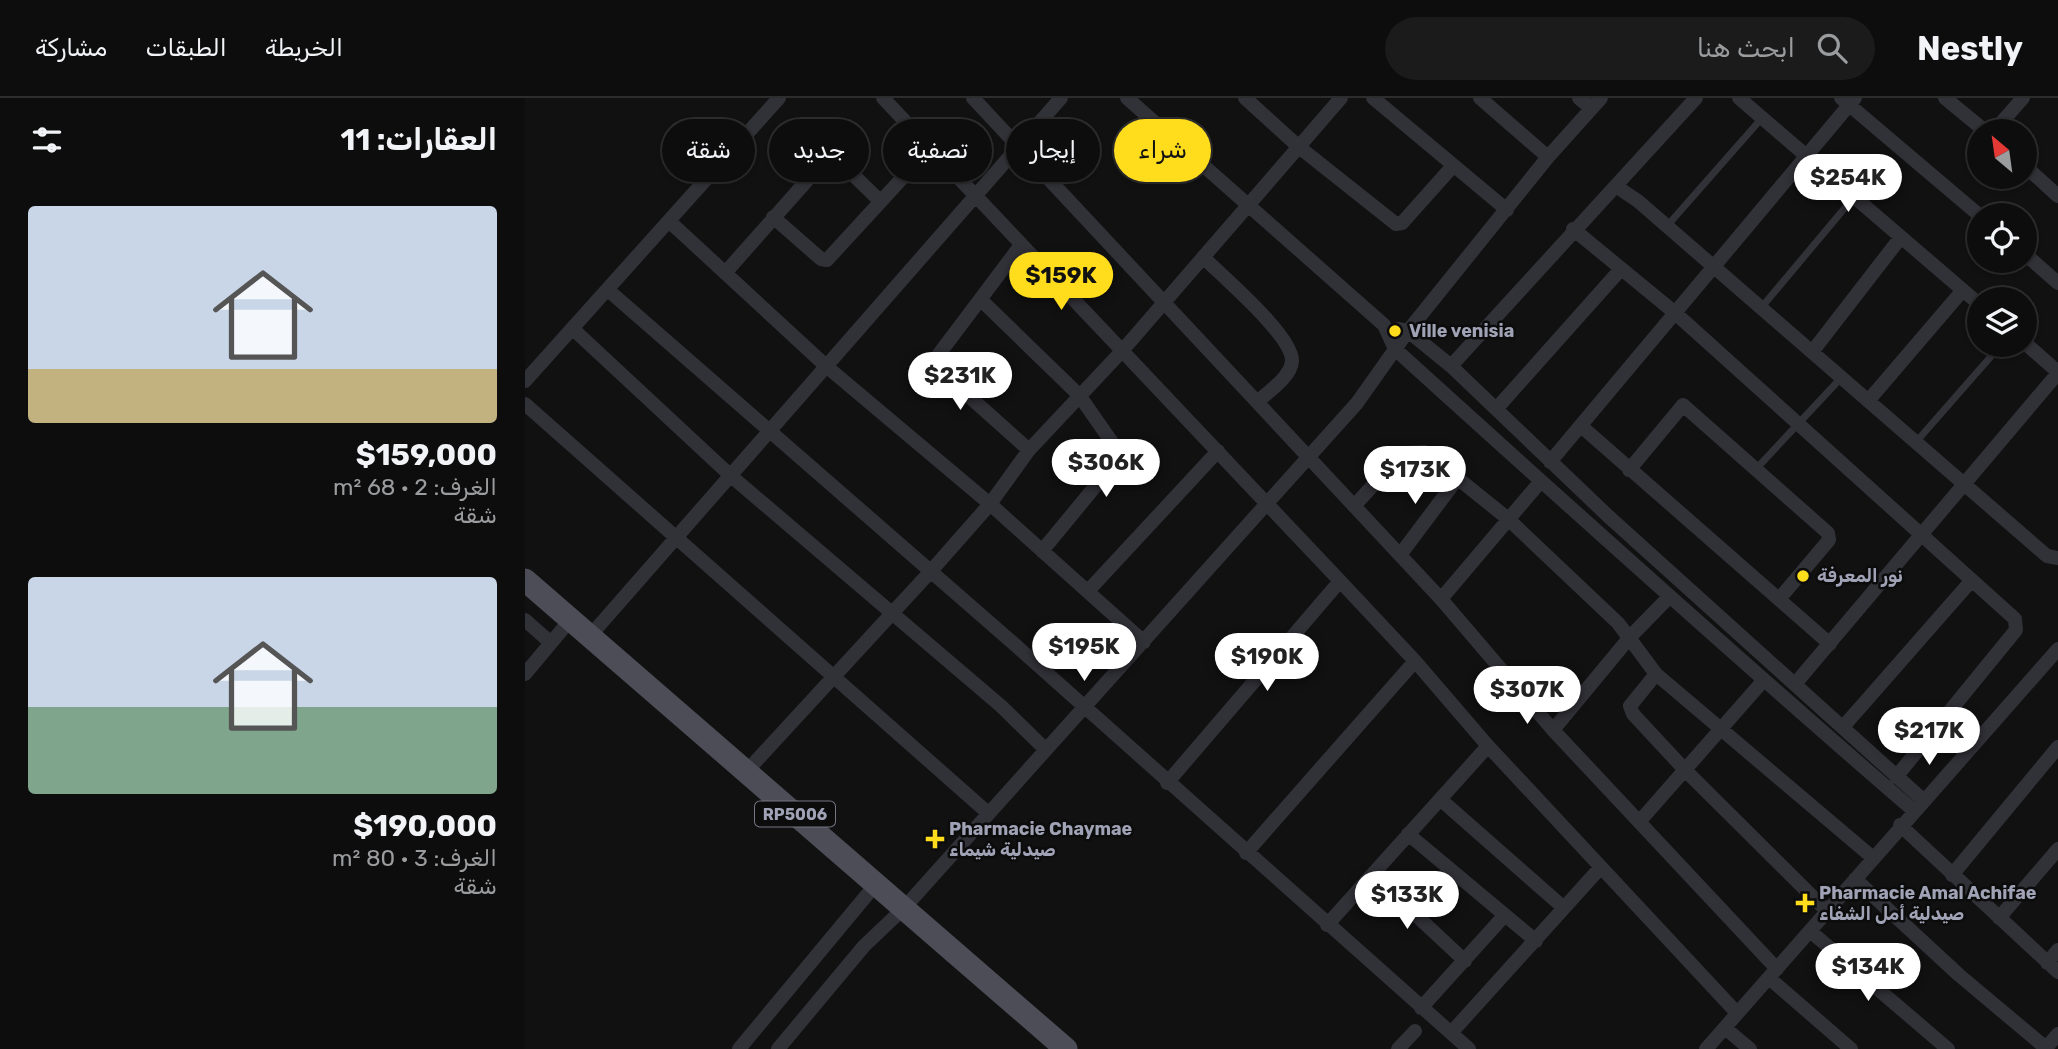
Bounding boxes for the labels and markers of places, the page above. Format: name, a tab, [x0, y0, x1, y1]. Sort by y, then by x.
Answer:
pin: $254K	[1799, 155, 1897, 214]
pin: $159K	[1012, 252, 1110, 312]
place label: Ville venisia	[1409, 320, 1514, 342]
marker: Ville venisia	[1387, 323, 1403, 339]
pin: $231K	[911, 352, 1009, 412]
pin: $306K	[1057, 440, 1155, 499]
pin: $173K	[1366, 446, 1464, 506]
place label: نور المعرفة	[1817, 565, 1903, 587]
marker: نور المعرفة	[1795, 568, 1811, 584]
pin: $195K	[1035, 624, 1133, 683]
pin: $190K	[1218, 634, 1316, 693]
pin: $307K	[1478, 666, 1576, 726]
pin: $217K	[1880, 708, 1978, 767]
place label: Pharmacie Chaymae صيدلية شيماء	[949, 818, 1133, 861]
marker: Pharmacie Chaymae صيدلية شيماء	[927, 831, 943, 847]
pin: $133K	[1358, 872, 1456, 931]
place label: Pharmacie Amal Achifae صيدلية أمل الشفاء	[1819, 882, 2037, 925]
marker: Pharmacie Amal Achifae صيدلية أمل الشفاء	[1797, 895, 1813, 911]
pin: $134K	[1819, 944, 1917, 1003]

